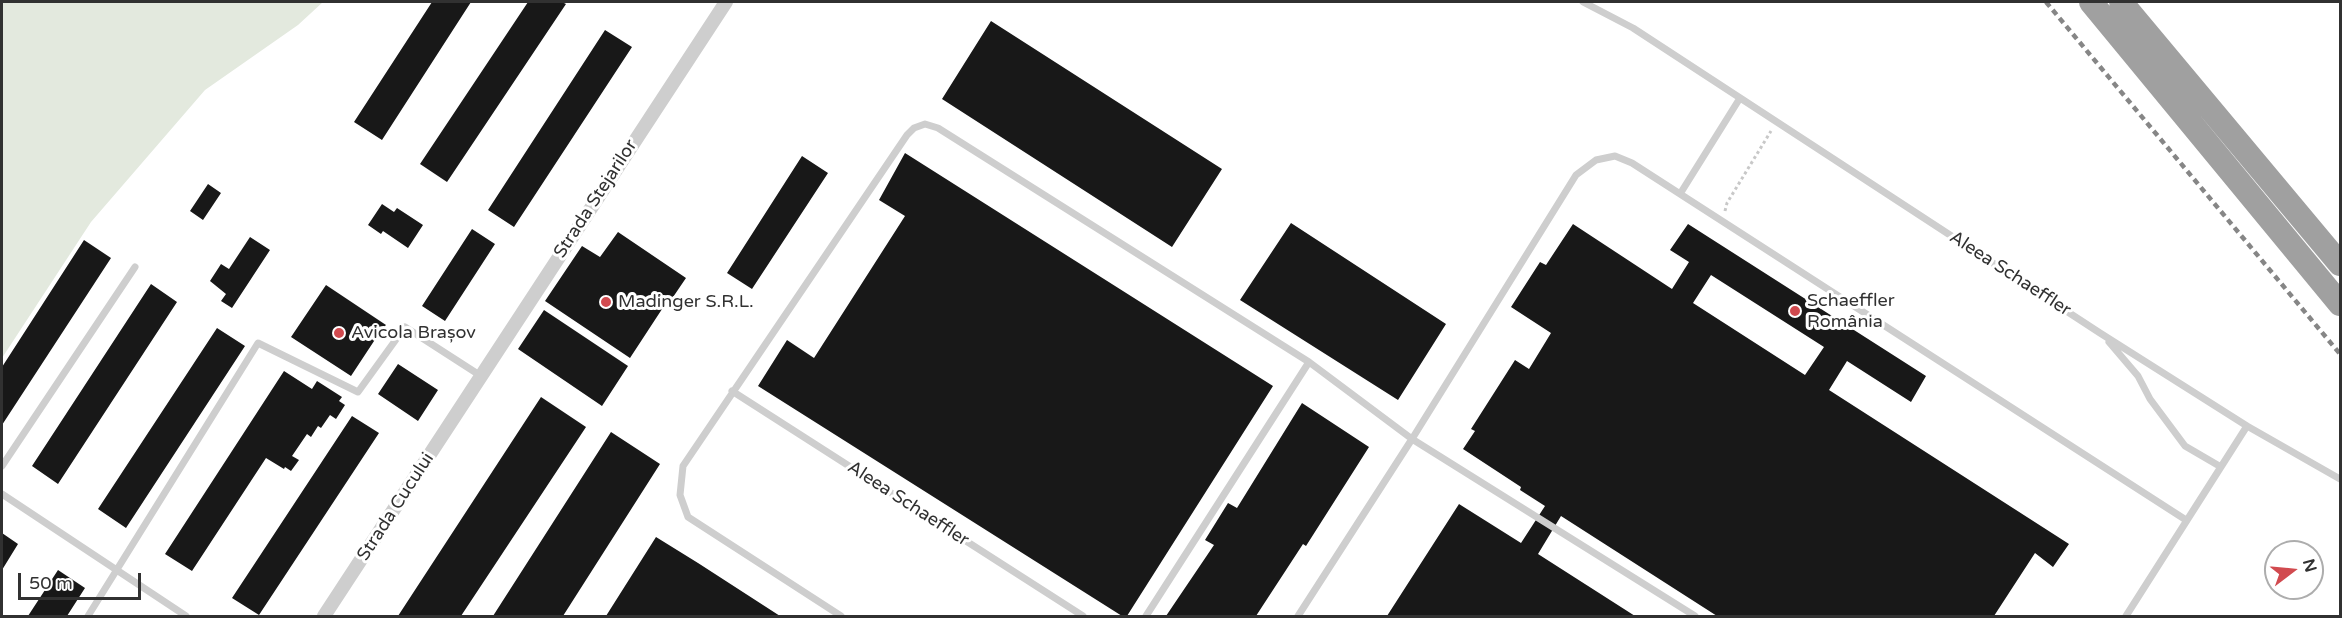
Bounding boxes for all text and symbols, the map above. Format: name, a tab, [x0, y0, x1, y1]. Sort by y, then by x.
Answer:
street label: Strada Stejarilor	[550, 136, 642, 262]
street label: Aleea Schaeffler	[1945, 227, 2075, 321]
place label: Schaeffler România	[1807, 290, 1895, 332]
place label: Madinger S.R.L.	[618, 291, 754, 313]
marker: Madinger S.R.L.	[599, 295, 613, 309]
marker: Schaeffler România	[1788, 304, 1802, 318]
place label: Avicola Brașov	[351, 322, 476, 344]
marker: Avicola Brașov	[332, 326, 346, 340]
street label: Strada Cucului	[353, 449, 439, 565]
street label: Aleea Schaeffler	[843, 457, 973, 551]
north arrow	[2264, 540, 2324, 600]
text: N	[2298, 557, 2321, 575]
scale bar	[21, 561, 144, 599]
text: 50 m	[29, 572, 73, 594]

